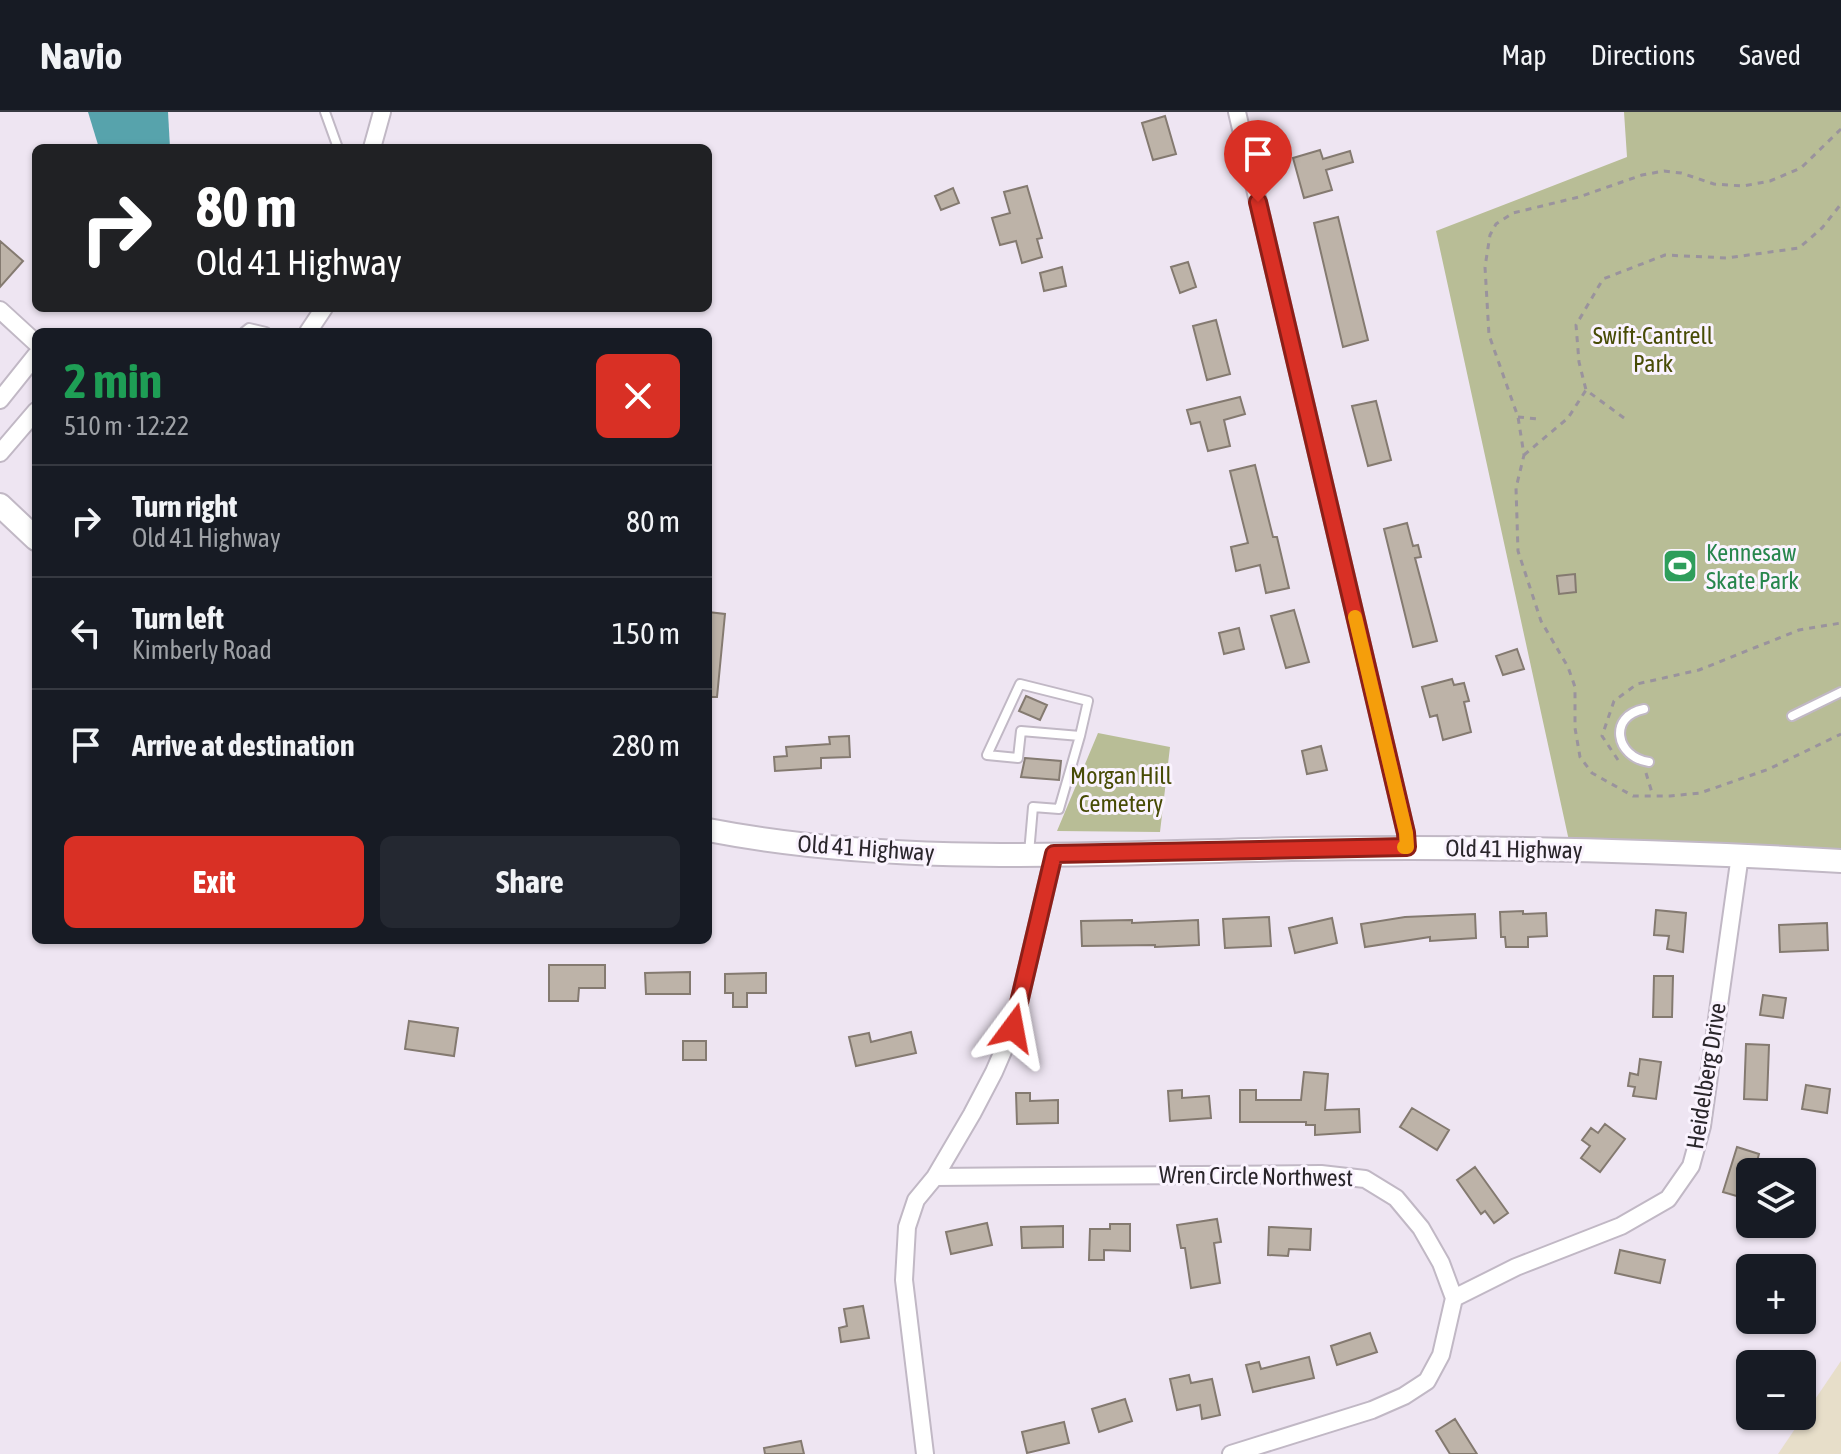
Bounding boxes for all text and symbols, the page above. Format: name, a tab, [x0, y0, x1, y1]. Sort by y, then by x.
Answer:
text: Navio	[40, 34, 122, 77]
text: Map	[1502, 39, 1547, 71]
text: Directions	[1591, 39, 1695, 71]
text: Saved	[1739, 39, 1801, 71]
pin	[1224, 120, 1292, 202]
icon: arrive	[1236, 132, 1280, 176]
text: 80 m	[196, 175, 297, 239]
icon: right	[64, 176, 168, 280]
text: Old 41 Highway	[196, 241, 402, 283]
park label: Swift-Cantrell Park	[1593, 322, 1714, 377]
text: 2 min	[64, 353, 162, 408]
button: close	[596, 354, 680, 438]
text: 510 m · 12:22	[64, 411, 189, 441]
text: Turn right	[132, 489, 238, 523]
icon: right	[64, 499, 108, 543]
text: 80 m	[626, 504, 680, 538]
text: Old 41 Highway	[132, 523, 281, 553]
place label: Kennesaw Skate Park	[1706, 539, 1799, 594]
sports icon: Kennesaw Skate Park	[1661, 547, 1699, 585]
text: Turn left	[132, 601, 224, 635]
icon: left	[64, 611, 108, 655]
text: 150 m	[612, 616, 680, 650]
text: Kimberly Road	[132, 635, 272, 665]
icon: arrive	[64, 723, 108, 767]
text: Arrive at destination	[132, 728, 354, 762]
text: 280 m	[612, 728, 680, 762]
park label: Morgan Hill Cemetery	[1070, 762, 1173, 817]
street label: Old 41 Highway	[797, 830, 935, 866]
street label: Old 41 Highway	[1445, 834, 1583, 864]
button: Exit	[64, 836, 364, 928]
button: Share	[380, 836, 680, 928]
position arrow	[971, 986, 1055, 1070]
street label: Heidelberg Drive	[1681, 1001, 1731, 1151]
map controls	[1736, 1158, 1816, 1430]
button: layers	[1736, 1158, 1816, 1238]
street label: Wren Circle Northwest	[1159, 1161, 1353, 1191]
button: +	[1736, 1254, 1816, 1334]
button: −	[1736, 1350, 1816, 1430]

